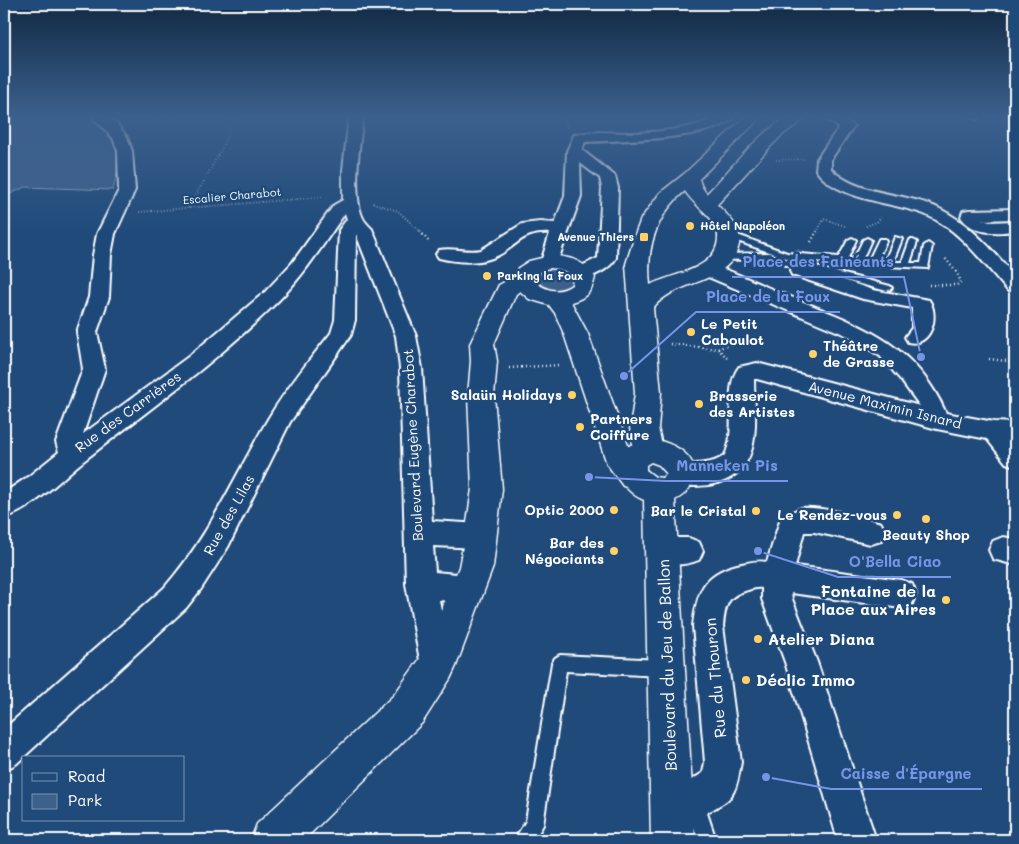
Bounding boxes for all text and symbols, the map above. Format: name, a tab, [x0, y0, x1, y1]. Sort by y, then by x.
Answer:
street label: Escalier Charabot	[182, 184, 282, 207]
place label: Hôtel Napoléon	[700, 218, 785, 233]
marker: Hôtel Napoléon	[684, 220, 696, 232]
place label: Avenue Thiers	[557, 229, 634, 244]
marker: Avenue Thiers	[638, 231, 650, 243]
callout: Place des Fainéants	[732, 247, 904, 277]
text: Place des Fainéants	[742, 251, 894, 271]
place label: Parking la Foux	[497, 268, 583, 283]
marker: Parking la Foux	[481, 270, 493, 282]
callout: Place de la Foux	[696, 282, 840, 312]
text: Place de la Foux	[706, 286, 830, 306]
place label: Le Petit Caboulot	[701, 314, 764, 349]
marker: Le Petit Caboulot	[685, 326, 697, 338]
place label: Théâtre de Grasse	[823, 336, 894, 371]
street label: Boulevard Eugène Charabot	[398, 348, 427, 542]
marker: Théâtre de Grasse	[807, 348, 819, 360]
street label: Rue des Carrières	[71, 367, 185, 457]
street label: Avenue Maximin Isnard	[807, 376, 964, 433]
place label: Salaün Holidays	[451, 385, 562, 404]
place label: Brasserie des Artistes	[709, 386, 795, 421]
marker: Salaün Holidays	[566, 389, 578, 401]
marker: Brasserie des Artistes	[693, 398, 705, 410]
place label: Partners Coiffure	[590, 409, 652, 444]
marker: Partners Coiffure	[574, 421, 586, 433]
callout: Manneken Pis	[666, 451, 788, 481]
text: Manneken Pis	[676, 455, 778, 475]
street label: Rue des Lilas	[199, 471, 259, 558]
place label: Optic 2000	[525, 500, 604, 519]
place label: Bar le Cristal	[650, 501, 746, 520]
marker: Optic 2000	[608, 504, 620, 516]
marker: Bar le Cristal	[750, 505, 762, 517]
place label: Le Rendez-vous	[777, 505, 887, 524]
marker: Le Rendez-vous	[891, 509, 903, 521]
marker: Beauty Shop	[920, 513, 932, 525]
place label: Beauty Shop	[882, 525, 970, 544]
place label: Bar des Négociants	[525, 533, 604, 568]
marker: Bar des Négociants	[608, 545, 620, 557]
callout: O'Bella Ciao	[838, 547, 951, 577]
text: O'Bella Ciao	[849, 551, 941, 571]
street label: Boulevard du Jeu de Ballon	[652, 559, 681, 771]
place label: Fontaine de la Place aux Aires	[810, 580, 936, 619]
marker: Fontaine de la Place aux Aires	[940, 594, 952, 606]
street label: Rue du Thouron	[699, 617, 730, 739]
place label: Atelier Diana	[768, 628, 875, 649]
marker: Atelier Diana	[752, 633, 764, 645]
place label: Déclic Immo	[756, 669, 855, 690]
marker: Déclic Immo	[740, 674, 752, 686]
legend	[22, 756, 185, 822]
callout: Caisse d'Épargne	[831, 759, 982, 789]
text: Caisse d'Épargne	[841, 763, 972, 783]
text: Road	[68, 766, 105, 786]
text: Park	[68, 790, 102, 810]

